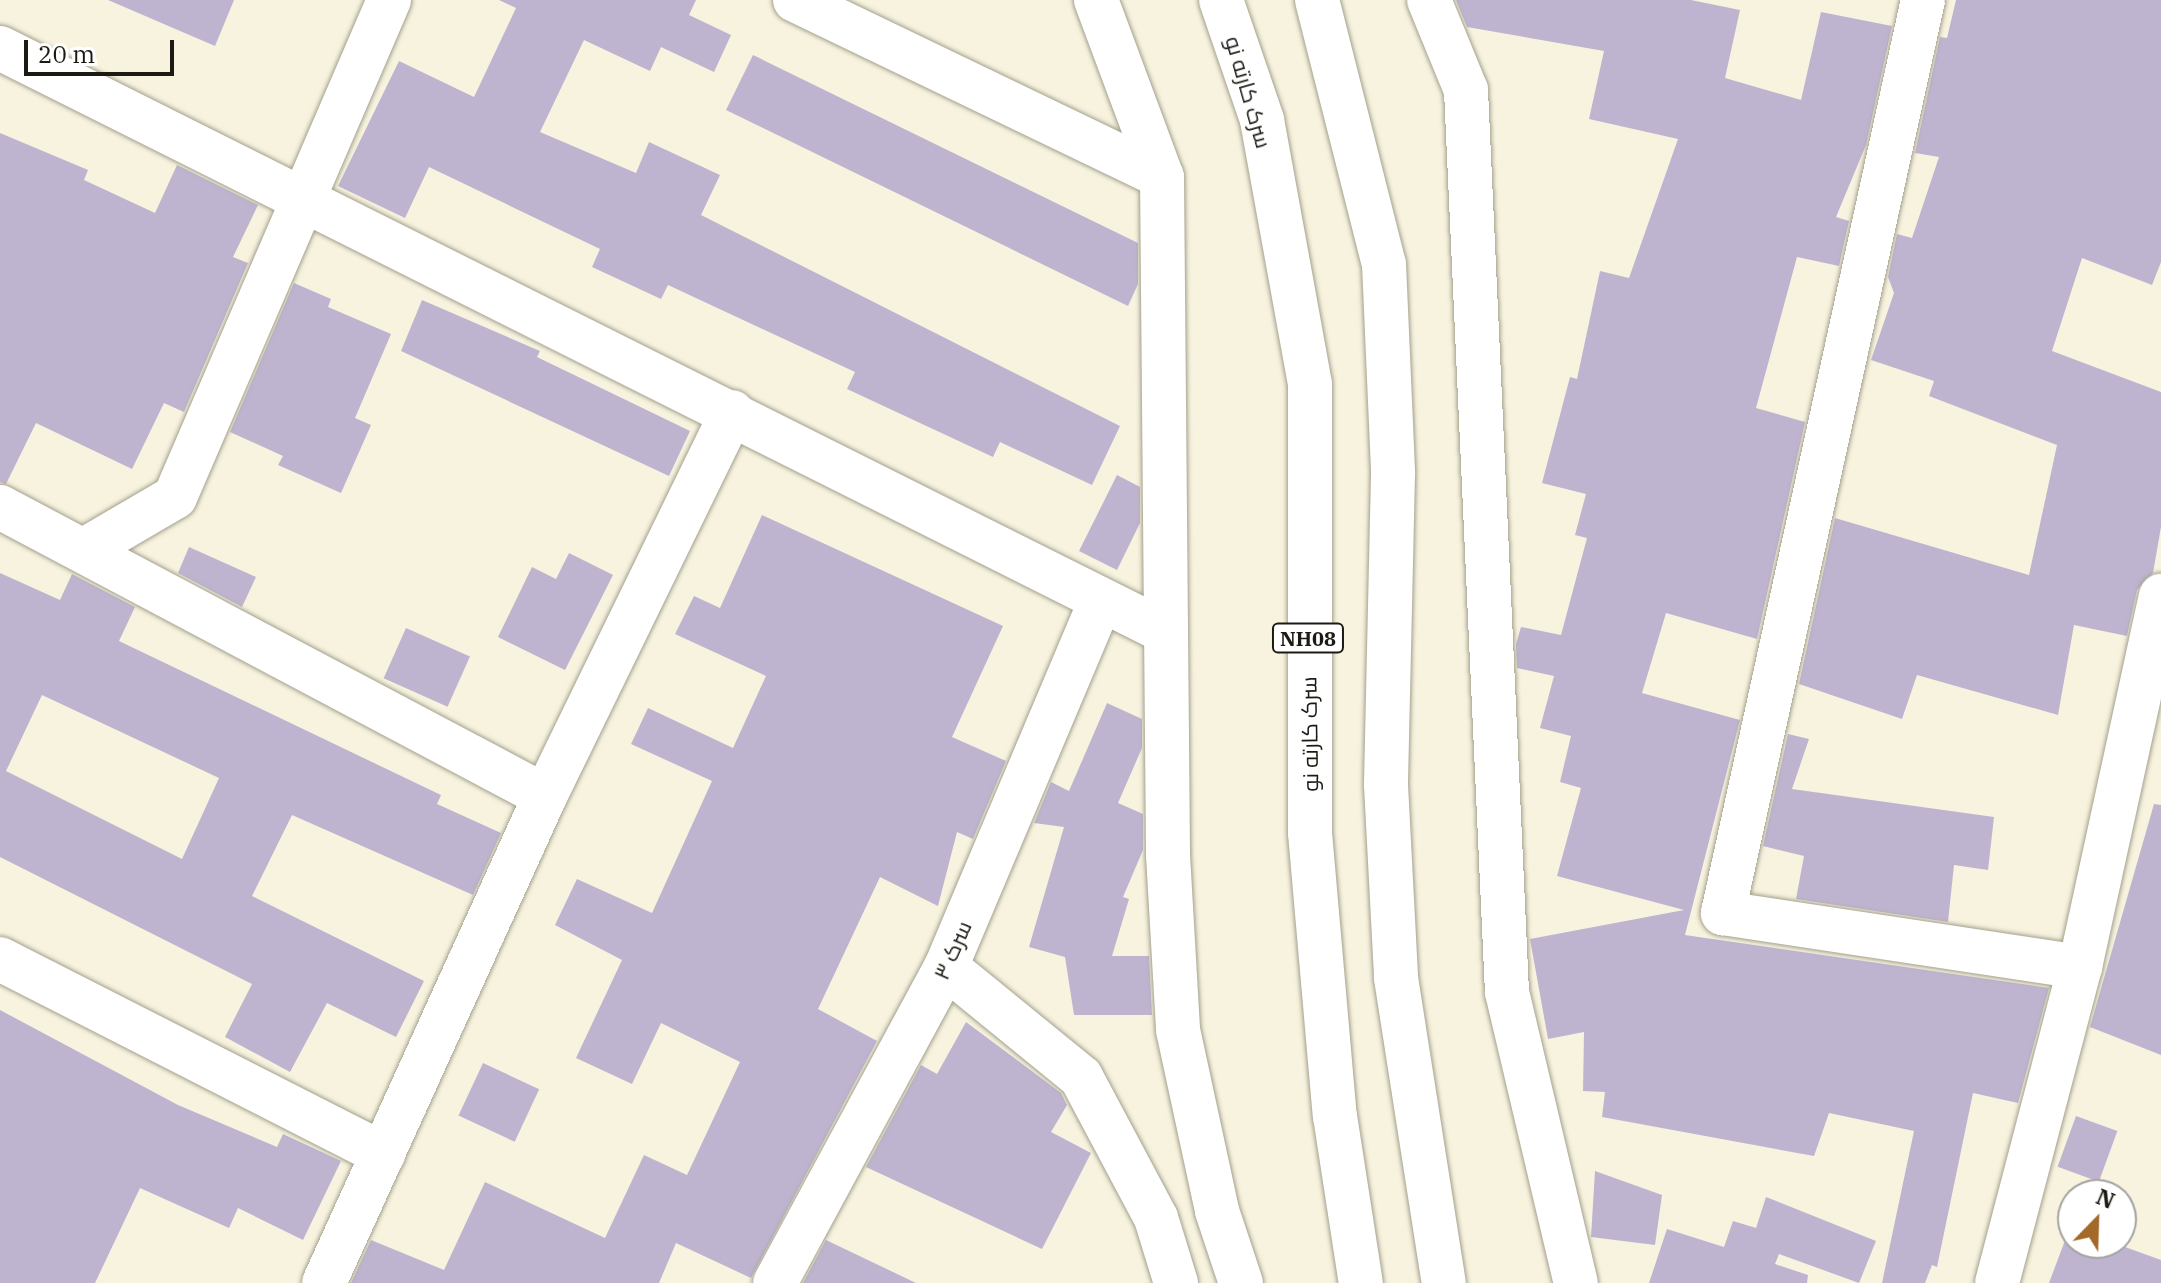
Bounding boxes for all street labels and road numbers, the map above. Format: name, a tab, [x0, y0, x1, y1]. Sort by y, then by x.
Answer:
street label: سرک کارته نو	[1220, 33, 1278, 151]
road number: NH08	[1270, 622, 1346, 654]
street label: سرک کارته نو	[1295, 676, 1323, 792]
street label: سرک ۳	[927, 916, 977, 984]

